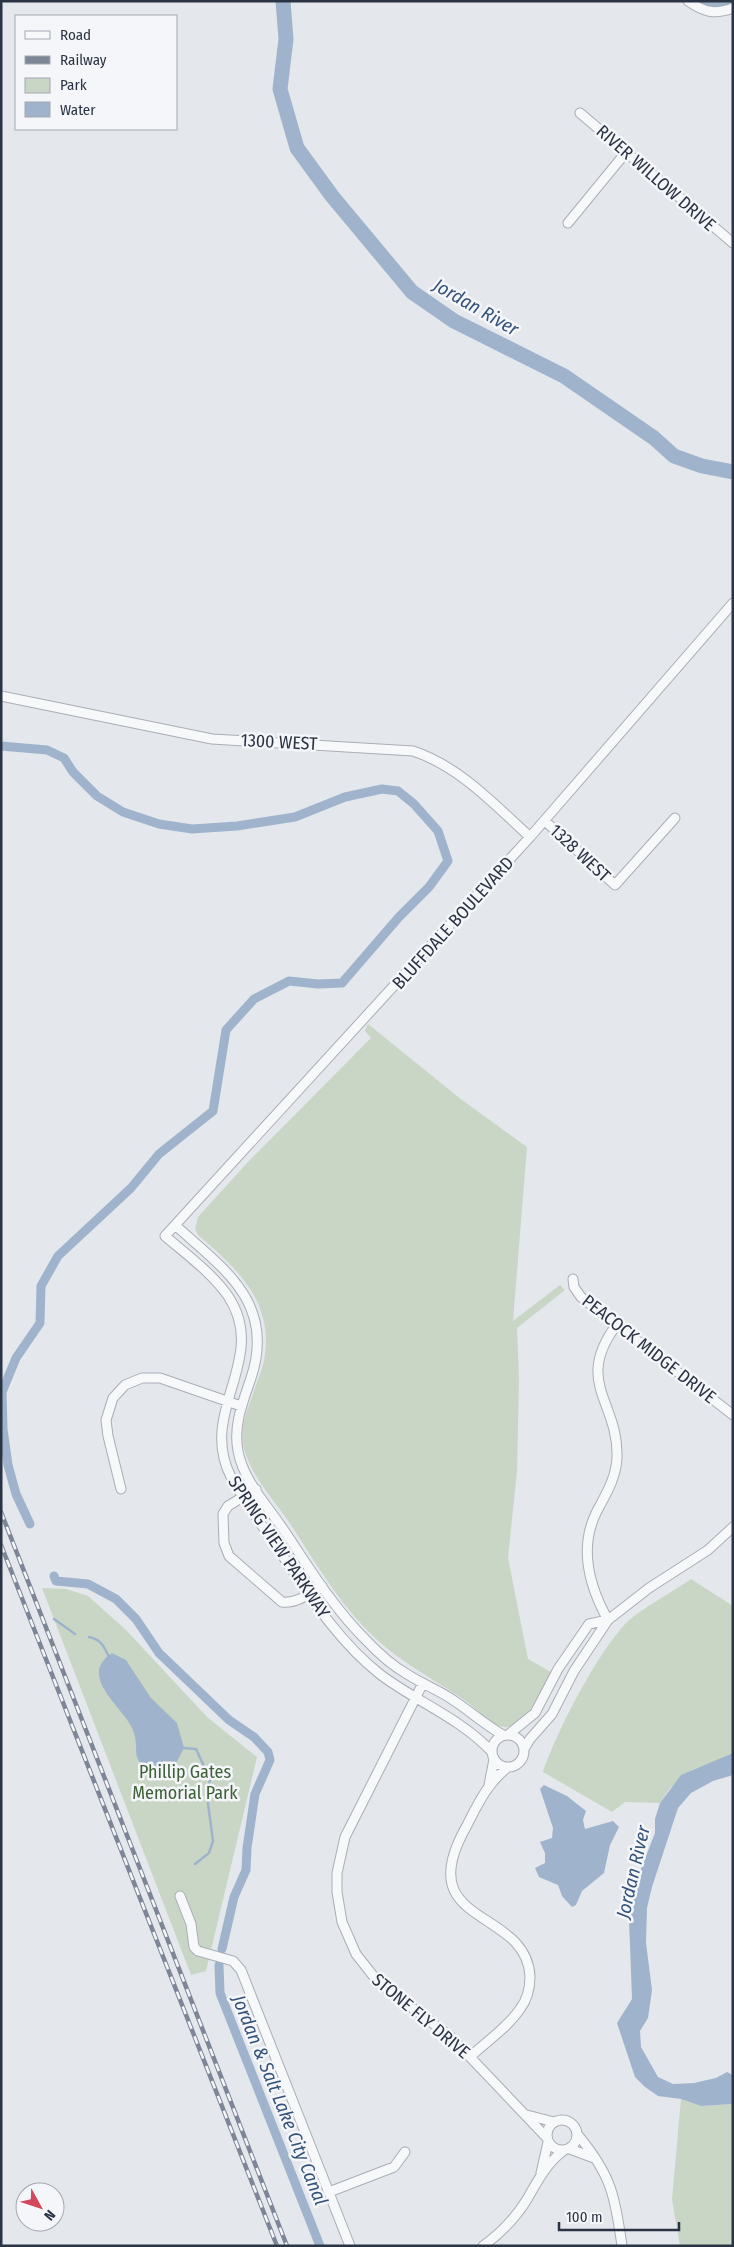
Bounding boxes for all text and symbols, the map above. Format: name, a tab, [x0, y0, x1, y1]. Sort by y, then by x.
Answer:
legend	[15, 15, 178, 130]
text: Road	[60, 26, 91, 44]
text: Railway	[60, 51, 107, 69]
text: Park	[60, 76, 87, 94]
text: Water	[60, 101, 96, 119]
street label: RIVER WILLOW DRIVE	[592, 120, 720, 236]
water label: Jordan River	[428, 273, 524, 341]
street label: 1300 WEST	[240, 729, 319, 755]
street label: 1328 WEST	[545, 819, 615, 887]
street label: BLUFFDALE BOULEVARD	[388, 852, 518, 994]
street label: PEACOCK MIDGE DRIVE	[578, 1290, 720, 1408]
street label: SPRING VIEW PARKWAY	[223, 1472, 335, 1622]
park label: Phillip Gates Memorial Park	[132, 1761, 238, 1804]
water label: Jordan River	[611, 1822, 655, 1922]
street label: STONE FLY DRIVE	[368, 1969, 474, 2063]
water label: Jordan & Salt Lake City Canal	[227, 1991, 333, 2209]
north arrow	[15, 2182, 65, 2232]
scale bar	[559, 2200, 679, 2232]
text: N	[40, 2206, 59, 2224]
text: 100 m	[566, 2208, 603, 2226]

